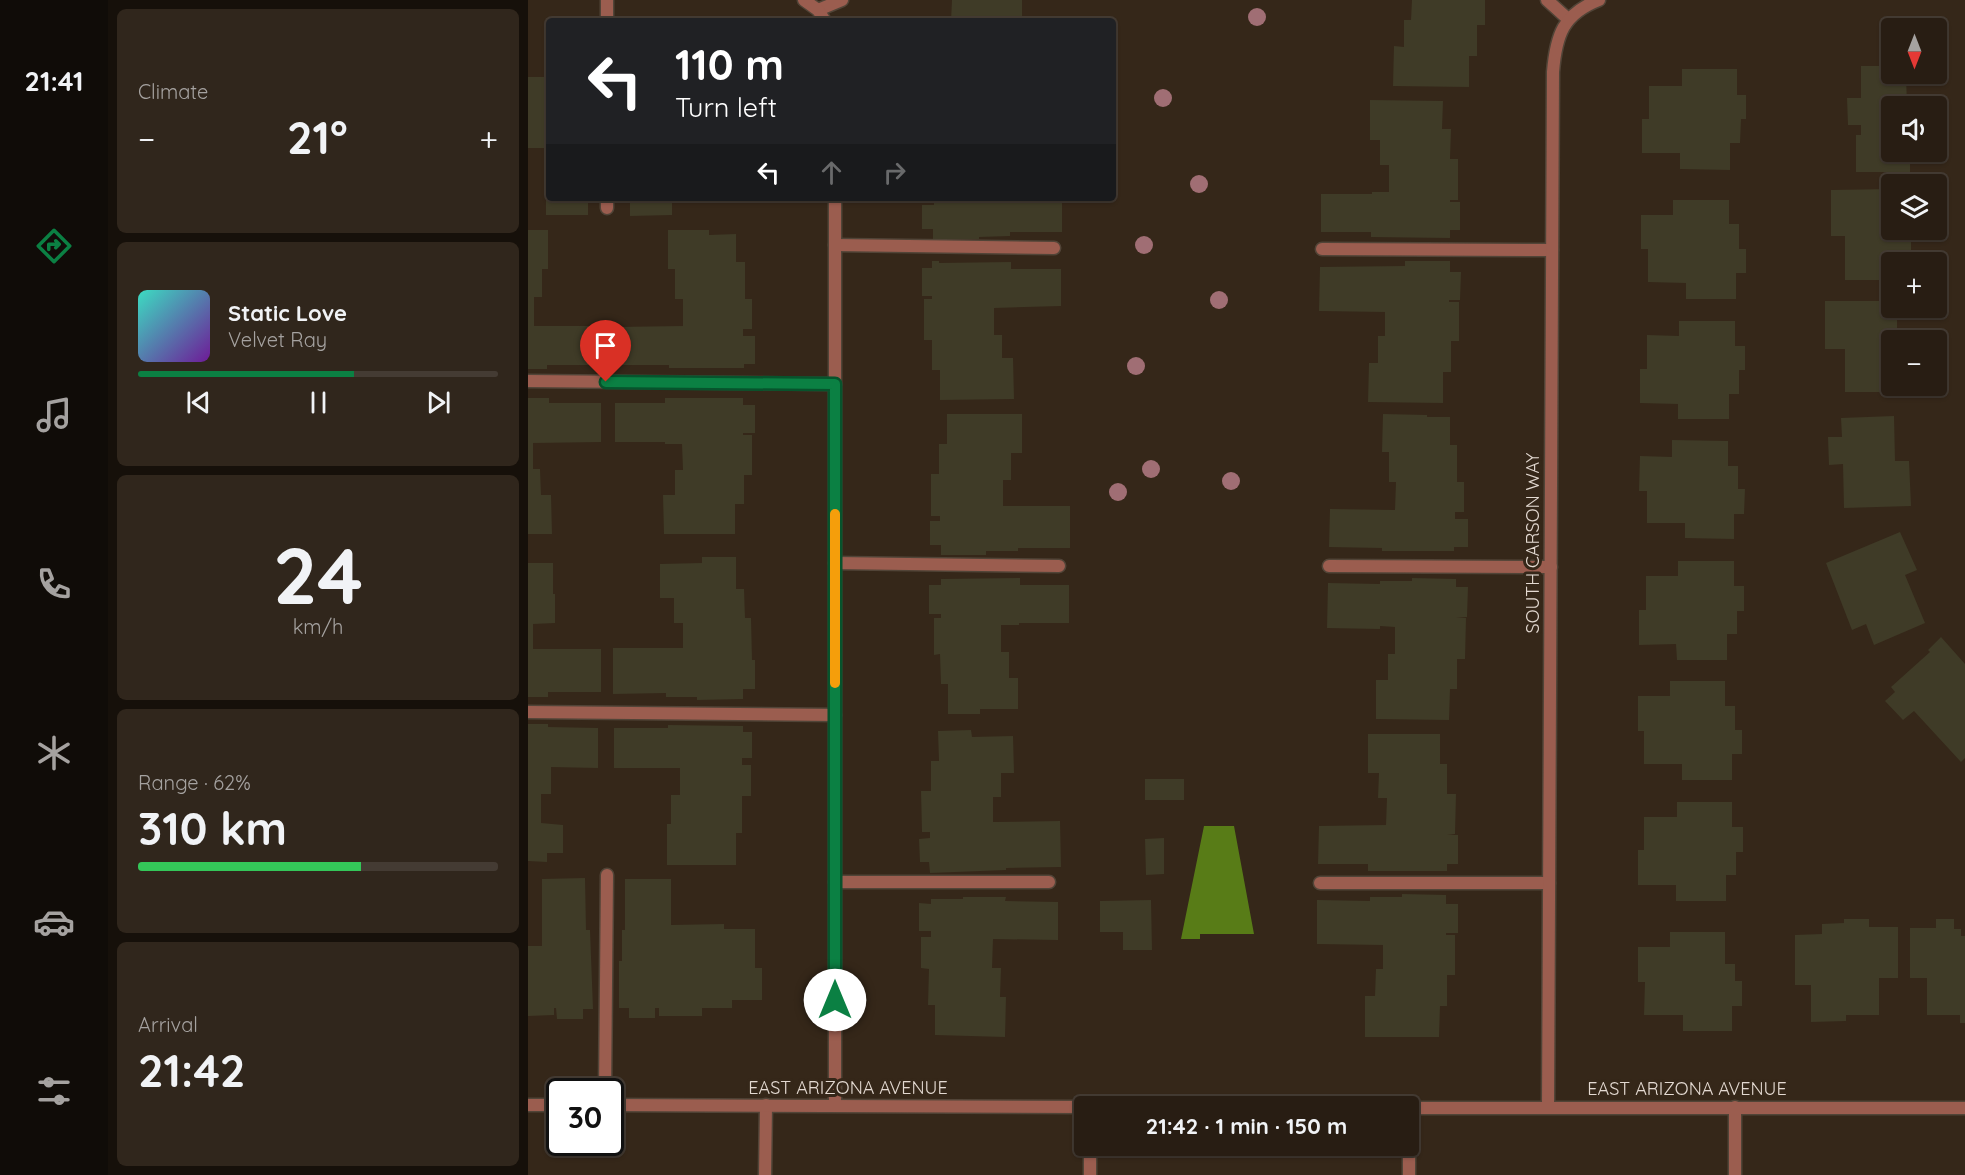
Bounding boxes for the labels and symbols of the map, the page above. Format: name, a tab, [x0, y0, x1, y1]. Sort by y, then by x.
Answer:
north arrow	[1881, 18, 1947, 84]
pin	[580, 320, 631, 382]
street label: SOUTH CARSON WAY	[1521, 453, 1544, 633]
position arrow	[803, 968, 867, 1032]
street label: EAST ARIZONA AVENUE	[748, 1076, 948, 1099]
street label: EAST ARIZONA AVENUE	[1587, 1077, 1787, 1100]
speed limit sign: 30	[546, 1078, 624, 1156]

